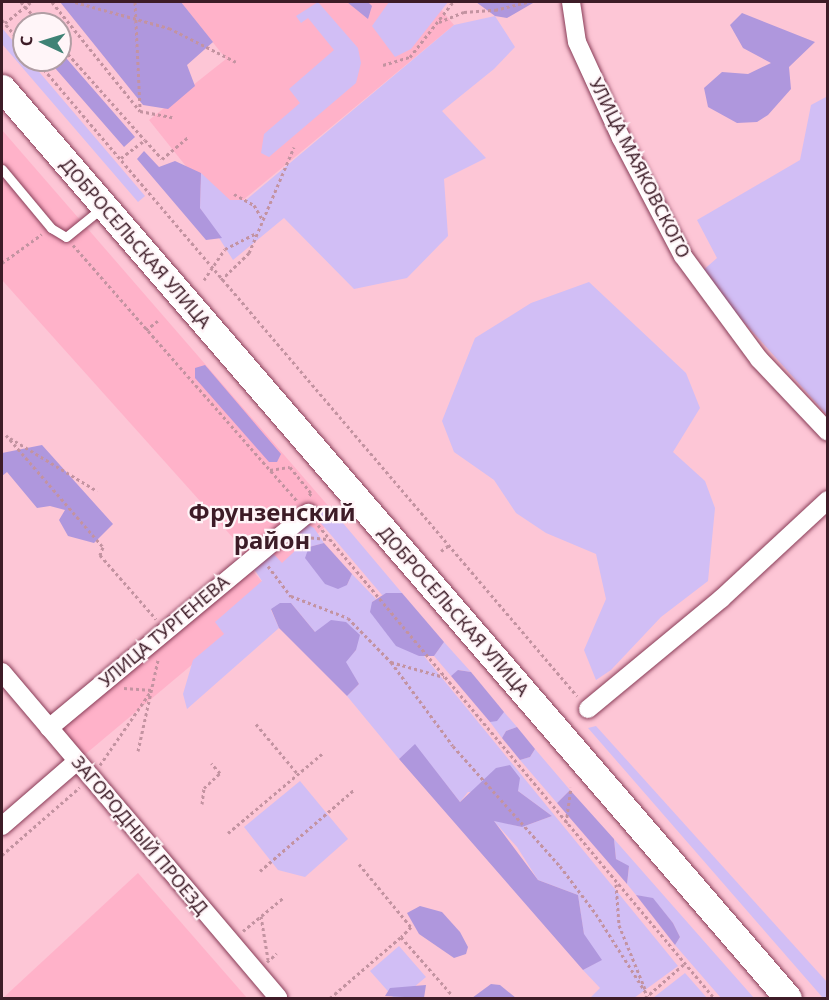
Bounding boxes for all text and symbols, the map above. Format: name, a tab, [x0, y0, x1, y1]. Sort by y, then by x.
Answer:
north arrow	[12, 12, 72, 72]
text: С	[15, 35, 37, 47]
street label: УЛИЦА МАЯКОВСКОГО	[585, 74, 695, 262]
street label: ДОБРОСЕЛЬСКАЯ УЛИЦА	[56, 154, 216, 332]
district label: Фрунзенский район	[188, 498, 356, 554]
street label: ДОБРОСЕЛЬСКАЯ УЛИЦА	[374, 522, 534, 700]
street label: УЛИЦА ТУРГЕНЕВА	[95, 570, 233, 692]
street label: ЗАГОРОДНЫЙ ПРОЕЗД	[67, 751, 213, 919]

